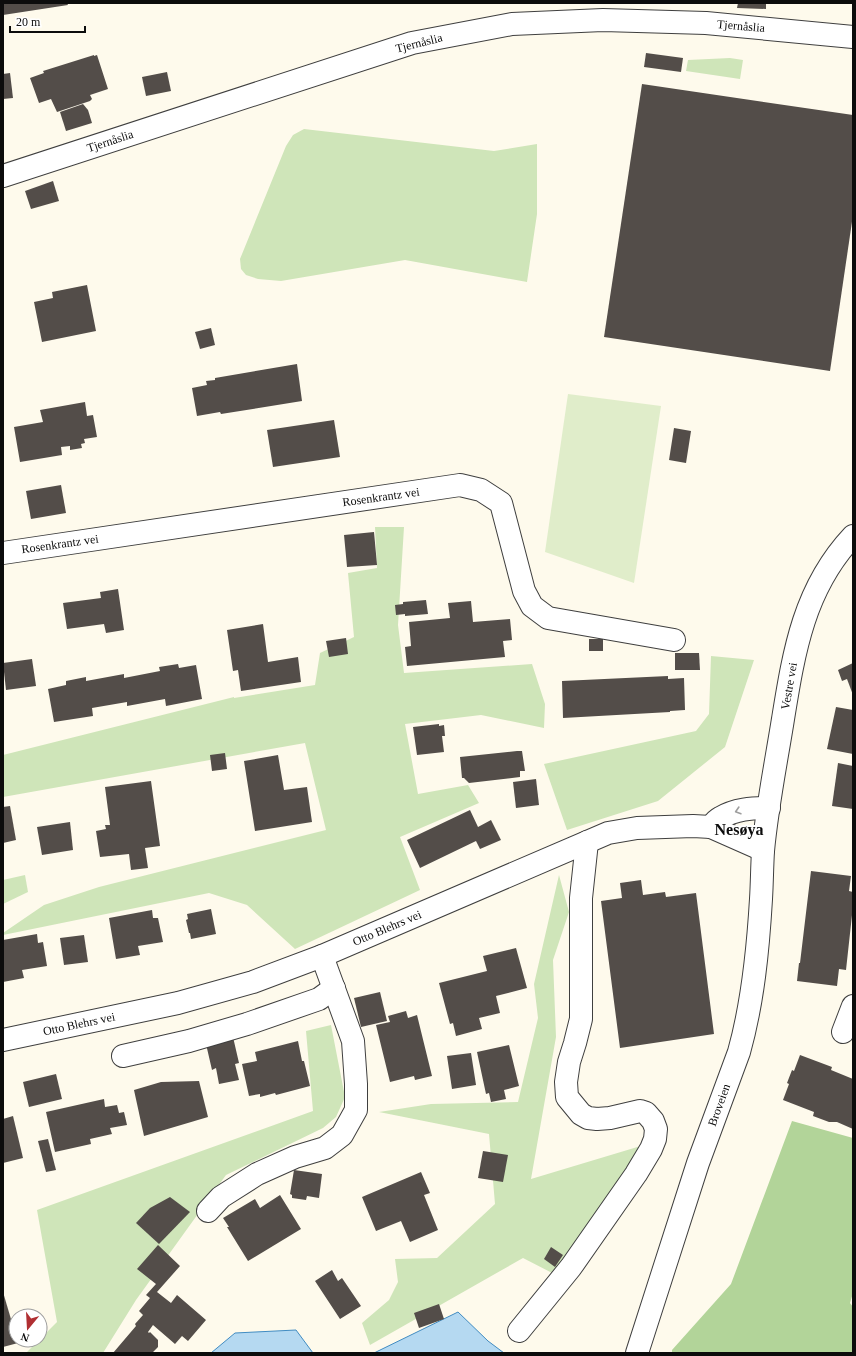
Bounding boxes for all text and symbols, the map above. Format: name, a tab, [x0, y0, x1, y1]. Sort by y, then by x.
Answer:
scale bar	[10, 8, 85, 34]
text: 20 m	[16, 15, 41, 29]
street label: Tjernåslia	[716, 17, 766, 35]
street label: Tjernåslia	[394, 30, 445, 56]
street label: Tjernåslia	[85, 127, 136, 155]
street label: Rosenkrantz vei	[342, 485, 421, 509]
street label: Rosenkrantz vei	[21, 532, 100, 556]
street label: Vestre vei	[778, 661, 800, 711]
one-way arrow	[734, 806, 741, 815]
district label: Nesøya	[715, 821, 763, 839]
street label: Otto Blehrs vei	[351, 907, 424, 949]
street label: Otto Blehrs vei	[42, 1009, 117, 1038]
street label: Broveien	[705, 1082, 733, 1128]
north arrow	[8, 1308, 48, 1348]
text: N	[19, 1331, 31, 1344]

